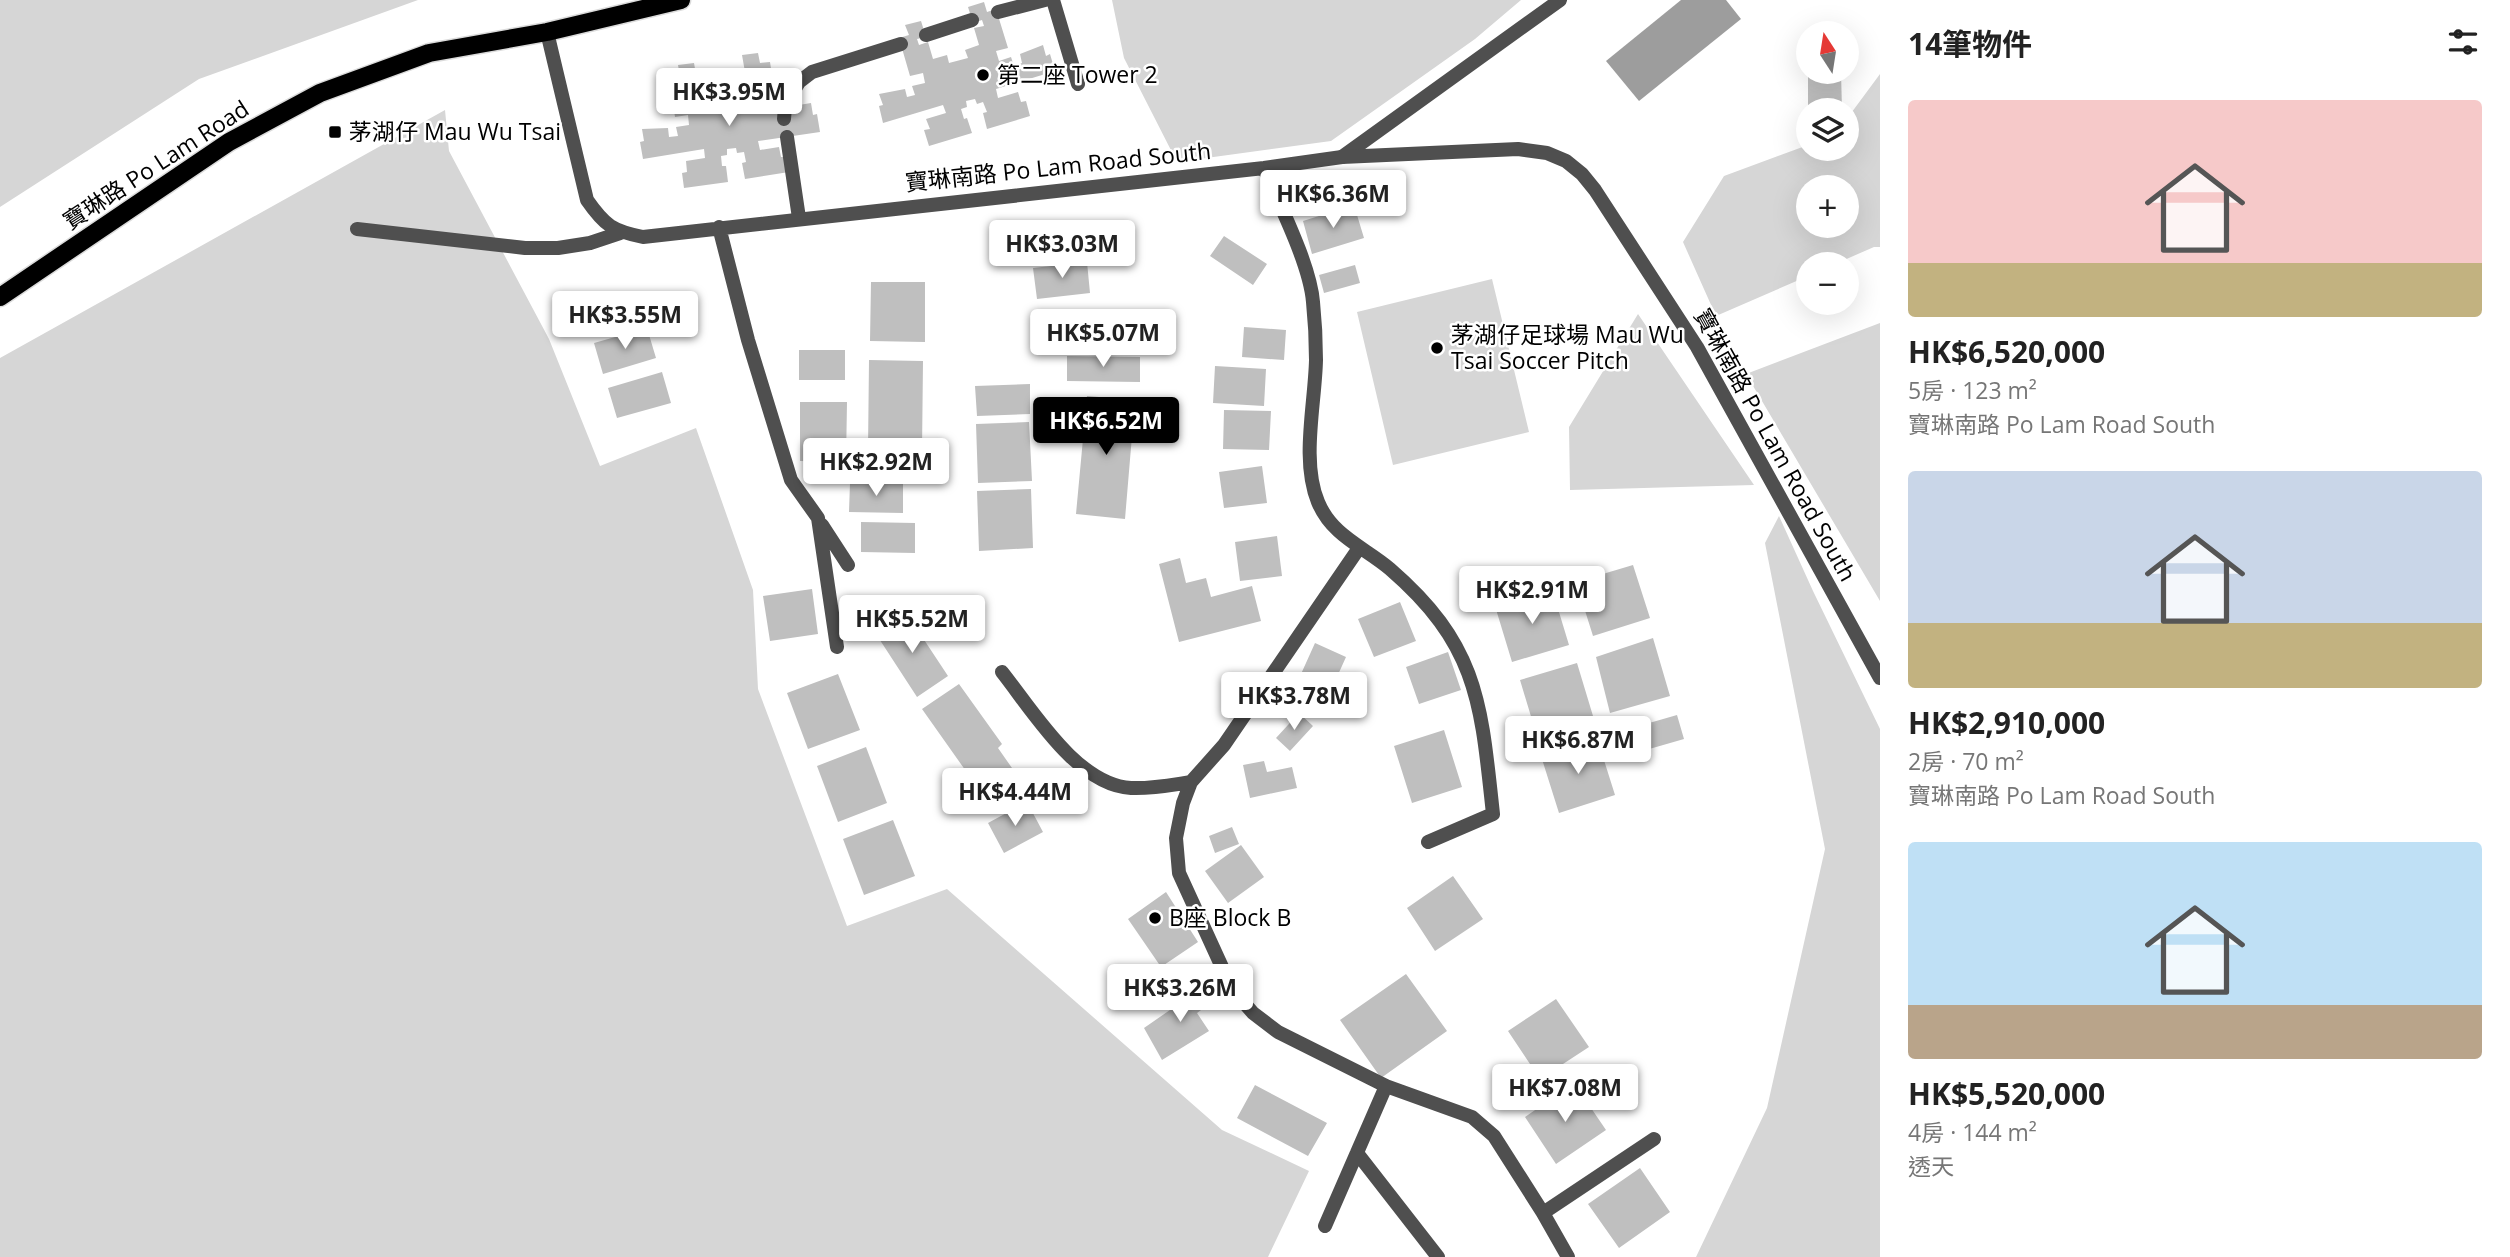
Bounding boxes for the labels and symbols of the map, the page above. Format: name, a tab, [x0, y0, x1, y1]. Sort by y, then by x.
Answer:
north arrow	[1796, 21, 1858, 84]
place label: 第二座 Tower 2	[997, 58, 1158, 90]
marker: 第二座 Tower 2	[975, 67, 991, 83]
pin: HK$3.95M	[657, 68, 801, 128]
street label: 寶琳路 Po Lam Road	[56, 92, 255, 236]
place label: 茅湖仔 Mau Wu Tsai	[349, 115, 561, 147]
marker: 茅湖仔 Mau Wu Tsai	[327, 124, 343, 140]
street label: 寶琳南路 Po Lam Road South	[903, 134, 1212, 198]
pin: HK$6.36M	[1261, 170, 1405, 230]
pin: HK$3.03M	[990, 220, 1134, 280]
pin: HK$3.55M	[553, 292, 697, 351]
street label: 寶琳南路 Po Lam Road South	[1687, 302, 1864, 587]
pin: HK$5.07M	[1031, 310, 1175, 369]
place label: 茅湖仔足球場 Mau Wu Tsai Soccer Pitch	[1451, 318, 1684, 376]
marker: 茅湖仔足球場 Mau Wu Tsai Soccer Pitch	[1429, 340, 1445, 356]
pin: HK$6.52M	[1034, 398, 1178, 457]
pin: HK$2.92M	[804, 438, 948, 498]
pin: HK$2.91M	[1460, 566, 1604, 626]
pin: HK$5.52M	[840, 596, 984, 655]
pin: HK$3.78M	[1222, 672, 1366, 732]
pin: HK$6.87M	[1506, 716, 1650, 776]
pin: HK$4.44M	[943, 768, 1087, 828]
place label: B座 Block B	[1169, 901, 1291, 933]
marker: B座 Block B	[1147, 910, 1163, 926]
pin: HK$3.26M	[1108, 964, 1252, 1024]
pin: HK$7.08M	[1493, 1064, 1637, 1124]

